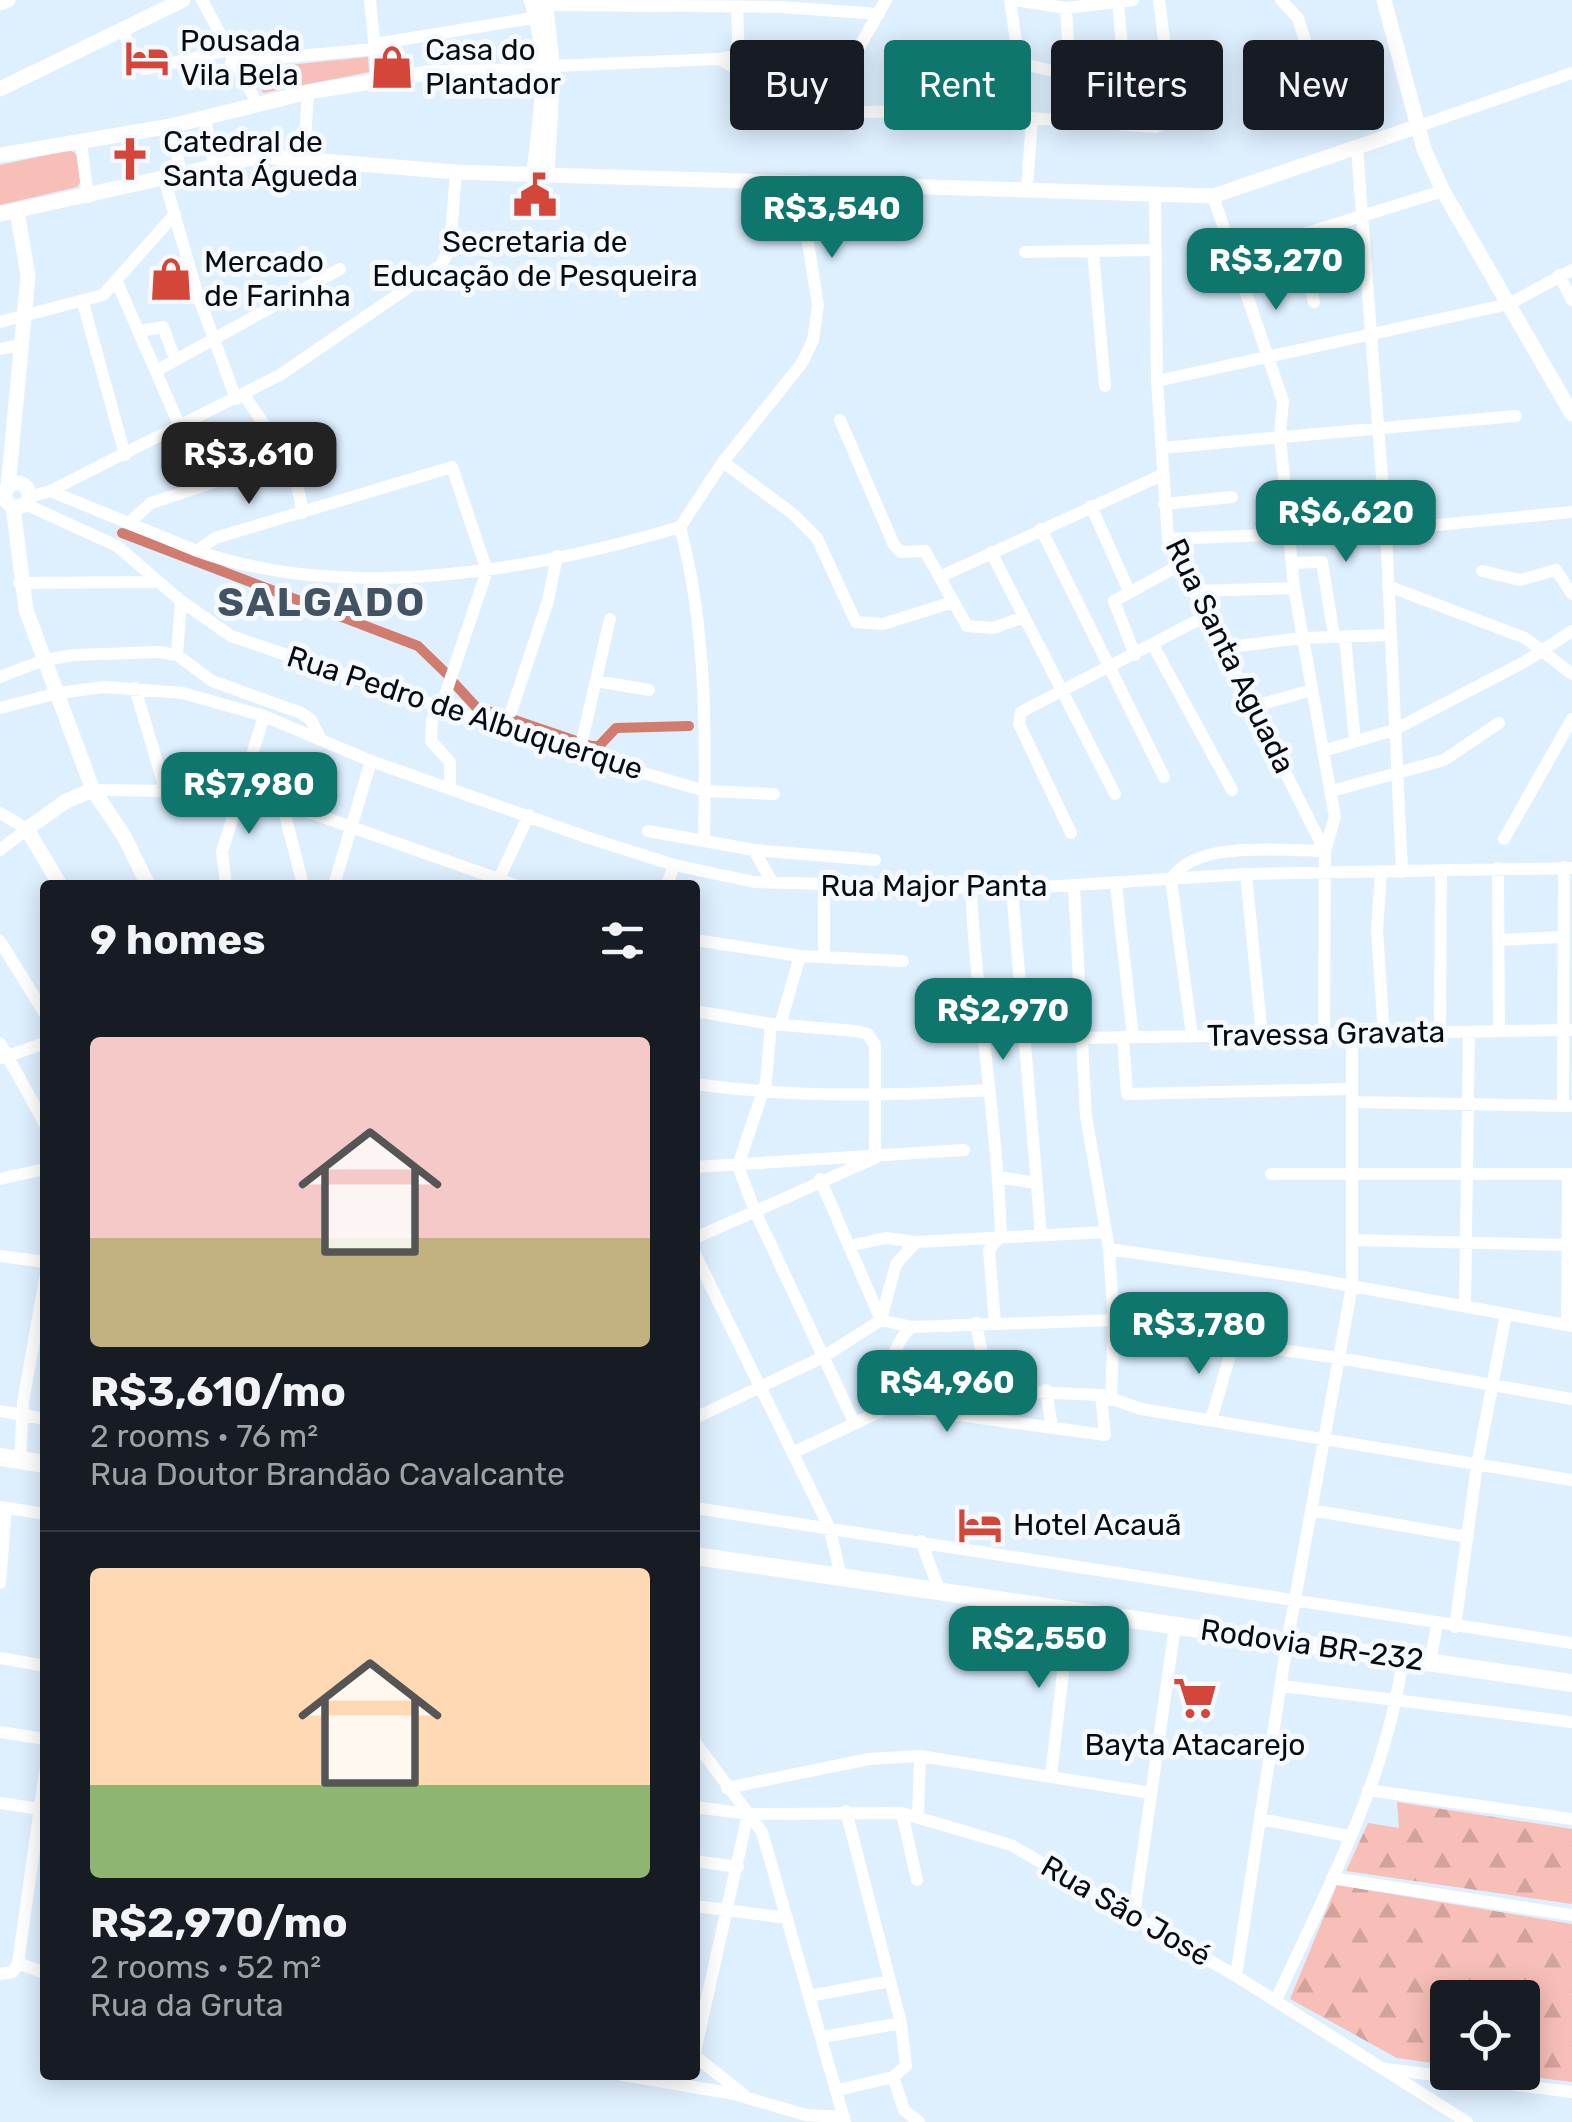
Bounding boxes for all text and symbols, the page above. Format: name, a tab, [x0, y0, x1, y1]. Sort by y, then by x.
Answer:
place label: Pousada Vila Bela	[180, 23, 301, 93]
place label: Casa do Plantador	[425, 32, 561, 102]
hotel icon: Pousada Vila Bela	[123, 34, 171, 82]
chip: Buy	[730, 40, 864, 130]
chip: Rent	[884, 40, 1031, 130]
chip: Filters	[1051, 40, 1223, 130]
chip: New	[1243, 40, 1384, 130]
shop icon: Casa do Plantador	[368, 43, 416, 91]
place label: Catedral de Santa Águeda	[163, 124, 358, 194]
church icon: Catedral de Santa Águeda	[106, 135, 154, 183]
public building icon: Secretaria de Educação de Pesqueira	[511, 171, 559, 219]
pin: R$3,540	[740, 176, 924, 261]
text: R$3,540	[763, 189, 901, 227]
place label: Secretaria de Educação de Pesqueira	[372, 224, 698, 294]
pin: R$3,270	[1184, 228, 1368, 313]
text: R$3,270	[1209, 241, 1343, 279]
place label: Mercado de Farinha	[204, 244, 351, 314]
shop icon: Mercado de Farinha	[147, 255, 195, 303]
pin: R$3,610	[157, 422, 341, 507]
text: R$3,610	[183, 435, 315, 473]
pin: R$6,620	[1254, 480, 1438, 565]
text: R$6,620	[1278, 493, 1414, 531]
street label: Rua Santa Aguada	[1158, 533, 1302, 779]
district label: SALGADO	[217, 579, 427, 626]
street label: Rua Pedro de Albuquerque	[283, 638, 647, 788]
pin: R$7,980	[157, 752, 341, 837]
text: R$7,980	[183, 765, 315, 803]
street label: Rua Major Panta	[821, 868, 1048, 904]
icon: filters	[595, 913, 650, 968]
text: 9 homes	[90, 915, 265, 965]
pin: R$2,970	[911, 978, 1095, 1063]
text: R$2,970	[937, 991, 1069, 1029]
street label: Travessa Gravata	[1207, 1014, 1445, 1054]
icon: home	[280, 1102, 460, 1282]
pin: R$3,780	[1107, 1292, 1291, 1377]
text: R$3,780	[1132, 1305, 1266, 1343]
pin: R$4,960	[855, 1350, 1039, 1435]
text: R$4,960	[879, 1363, 1015, 1401]
text: R$3,610/mo	[90, 1367, 346, 1417]
text: 2 rooms · 76 m²	[90, 1417, 318, 1455]
text: Rua Doutor Brandão Cavalcante	[90, 1455, 565, 1493]
hotel icon: Hotel Acauã	[956, 1501, 1004, 1549]
place label: Hotel Acauã	[1013, 1507, 1182, 1543]
pin: R$2,550	[947, 1606, 1131, 1691]
street label: Rodovia BR-232	[1198, 1612, 1426, 1678]
text: R$2,550	[971, 1619, 1107, 1657]
icon: home	[280, 1633, 460, 1813]
supermarket icon: Bayta Atacarejo	[1171, 1674, 1219, 1722]
place label: Bayta Atacarejo	[1084, 1727, 1306, 1763]
street label: Rua São José	[1035, 1848, 1217, 1974]
text: R$2,970/mo	[90, 1898, 348, 1948]
text: 2 rooms · 52 m²	[90, 1948, 321, 1986]
map controls	[1430, 1980, 1540, 2090]
button: locate	[1430, 1980, 1540, 2090]
text: Rua da Gruta	[90, 1986, 284, 2024]

